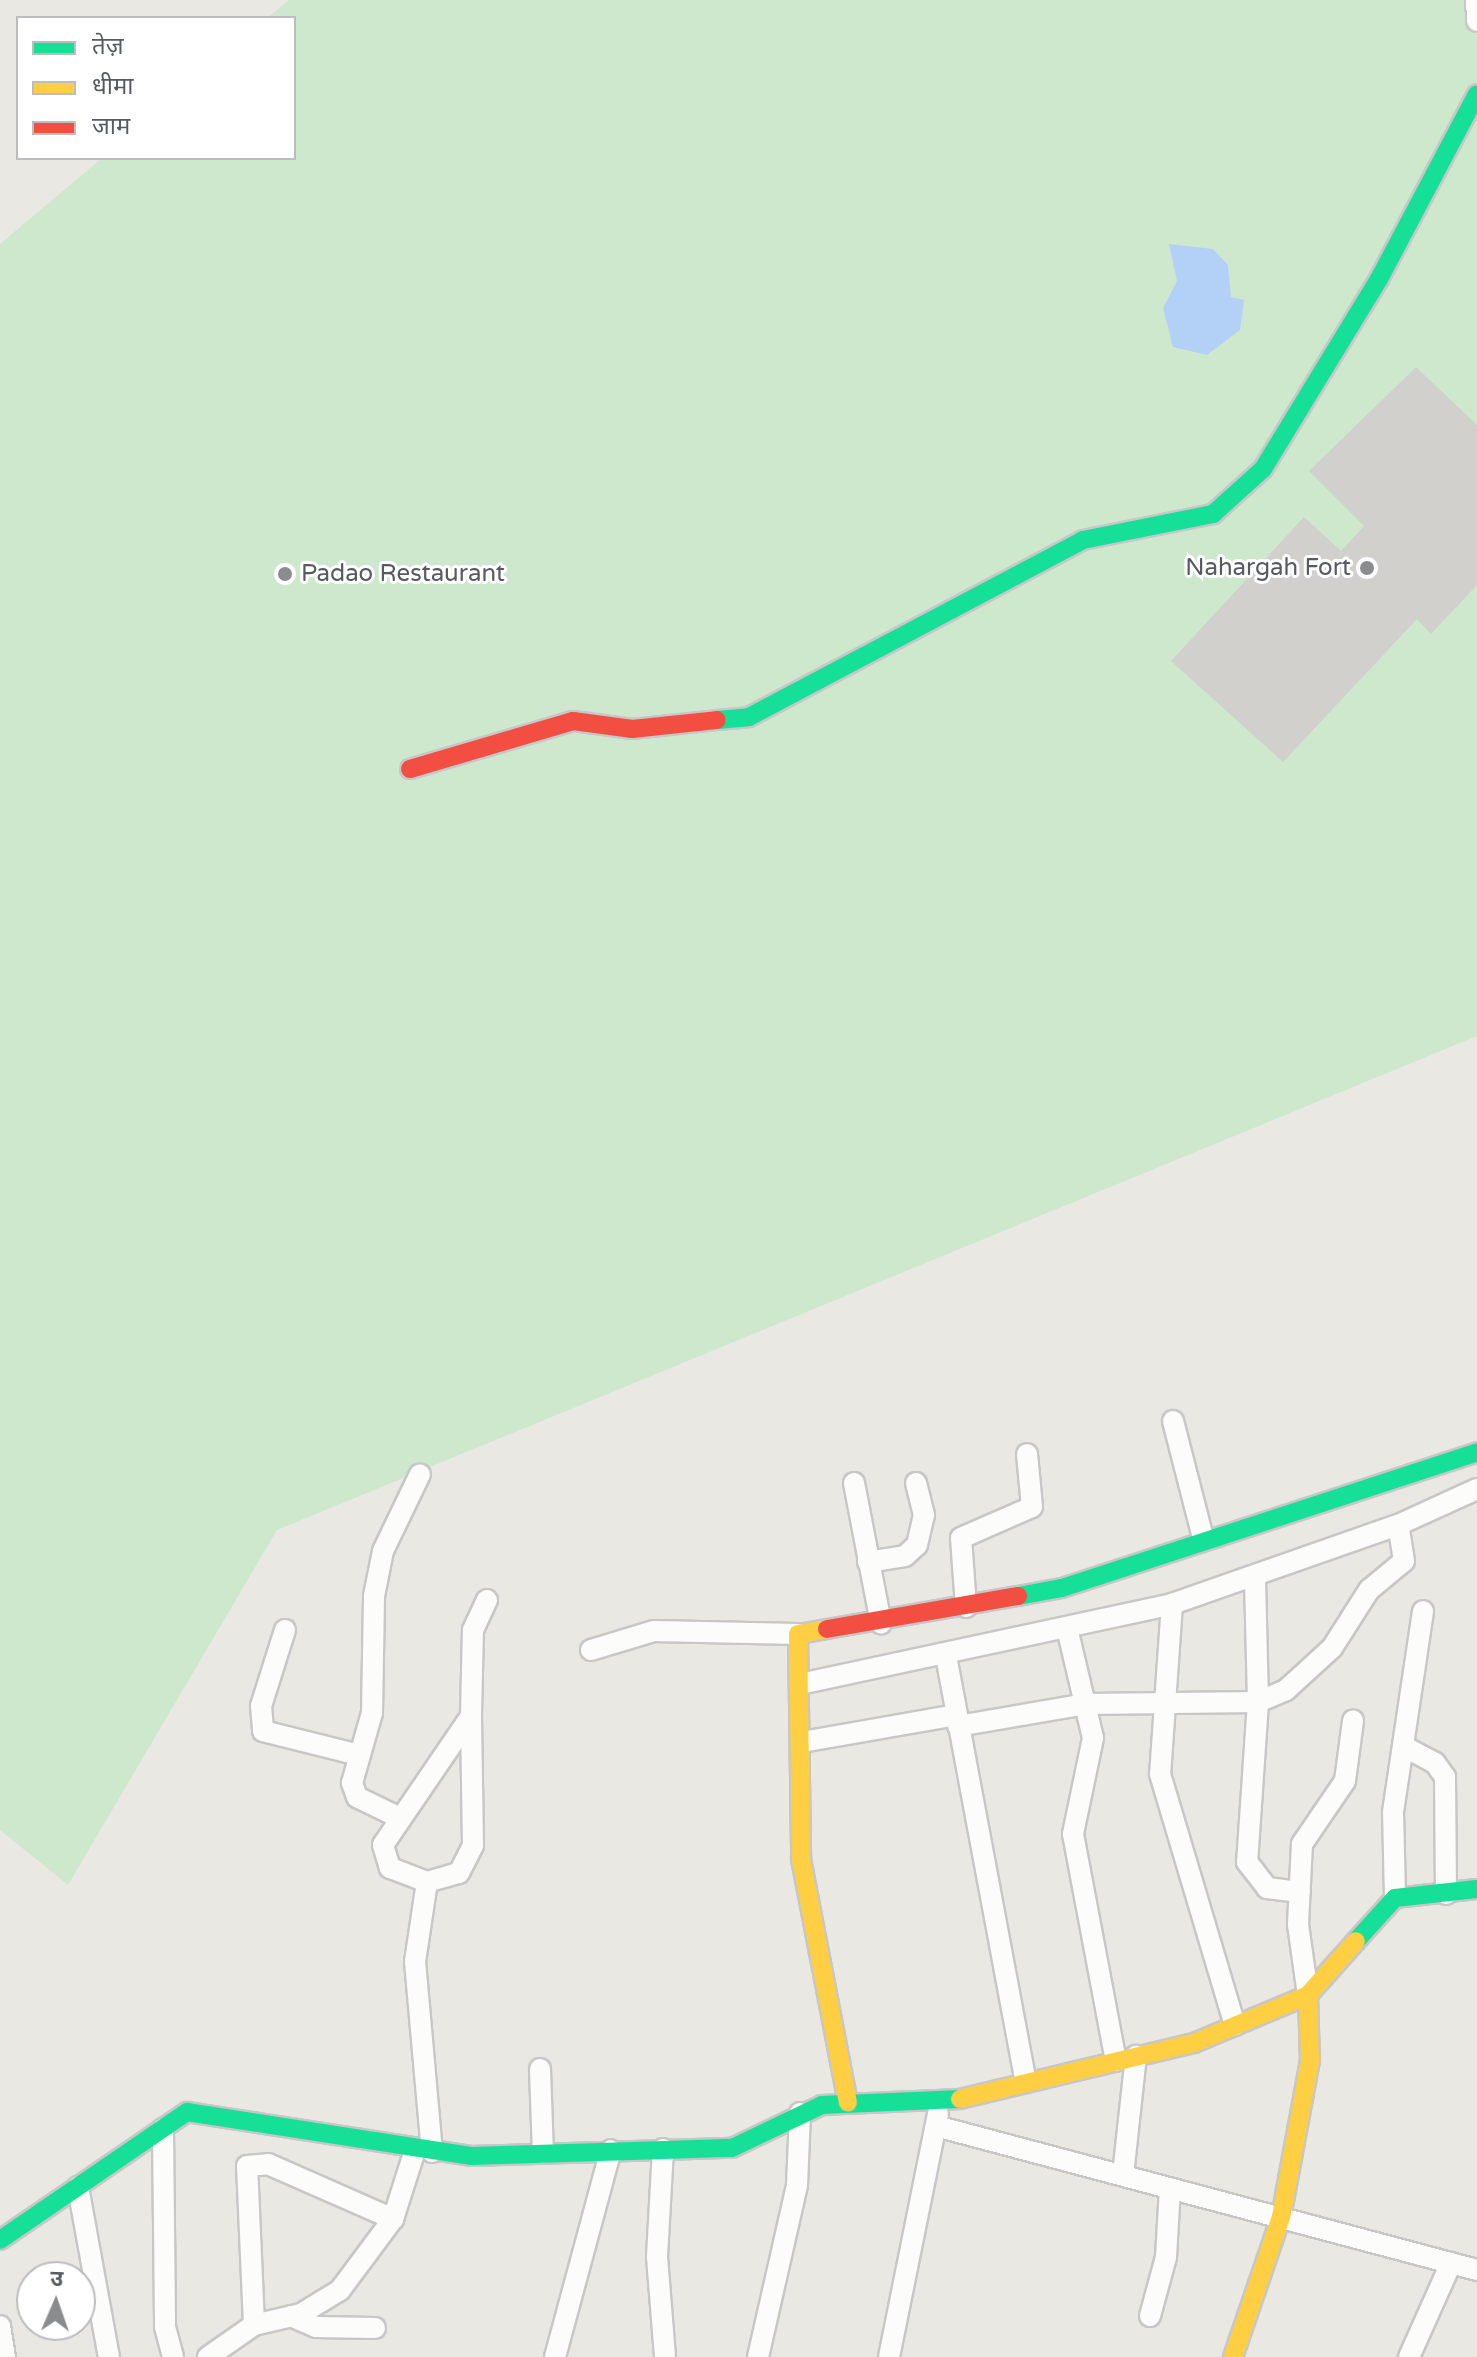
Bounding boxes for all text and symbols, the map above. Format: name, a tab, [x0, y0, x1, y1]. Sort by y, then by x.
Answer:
legend	[16, 16, 296, 160]
text: तेज़	[92, 32, 124, 61]
text: धीमा	[92, 72, 134, 101]
text: जाम	[92, 112, 130, 141]
place label: Nahargah Fort	[1185, 554, 1351, 582]
marker: Nahargah Fort	[1358, 559, 1376, 577]
place label: Padao Restaurant	[301, 560, 505, 588]
marker: Padao Restaurant	[276, 565, 294, 583]
north arrow	[16, 2261, 96, 2341]
text: उ	[50, 2266, 64, 2292]

